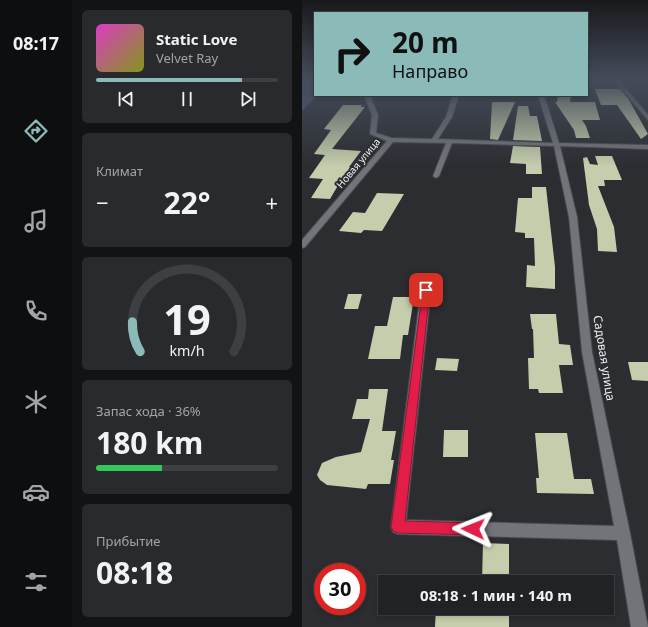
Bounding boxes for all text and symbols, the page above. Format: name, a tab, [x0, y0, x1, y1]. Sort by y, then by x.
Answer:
text: 20 m	[392, 23, 459, 61]
icon: right	[326, 28, 378, 80]
text: Static Love	[156, 29, 237, 49]
text: 08:17	[13, 31, 59, 55]
text: Velvet Ray	[156, 49, 218, 67]
text: Направо	[392, 59, 468, 83]
icon: previous	[115, 88, 137, 110]
icon: pause	[176, 88, 198, 110]
icon: next	[237, 88, 259, 110]
icon: directions	[22, 117, 50, 145]
street label: Новая улица	[333, 135, 383, 191]
text: Климат	[96, 162, 143, 180]
text: 22°	[163, 182, 211, 223]
text: −	[96, 187, 109, 217]
text: +	[265, 187, 278, 217]
icon: music	[22, 207, 50, 235]
pin	[409, 273, 443, 307]
icon: arrive	[415, 279, 437, 301]
text: 19	[163, 290, 211, 346]
icon: phone	[22, 297, 50, 325]
street label: Садовая улица	[589, 314, 620, 402]
text: km/h	[169, 340, 205, 359]
icon: climate	[22, 388, 50, 416]
text: Запас хода · 36%	[96, 402, 201, 420]
text: 180 km	[96, 422, 203, 463]
icon: car	[22, 478, 50, 506]
position arrow	[452, 508, 494, 550]
text: Прибытие	[96, 532, 160, 550]
text: 08:18	[96, 552, 173, 593]
speed limit sign: 30	[314, 563, 366, 615]
icon: filters	[22, 568, 50, 596]
text: 08:18 · 1 мин · 140 m	[420, 585, 572, 605]

